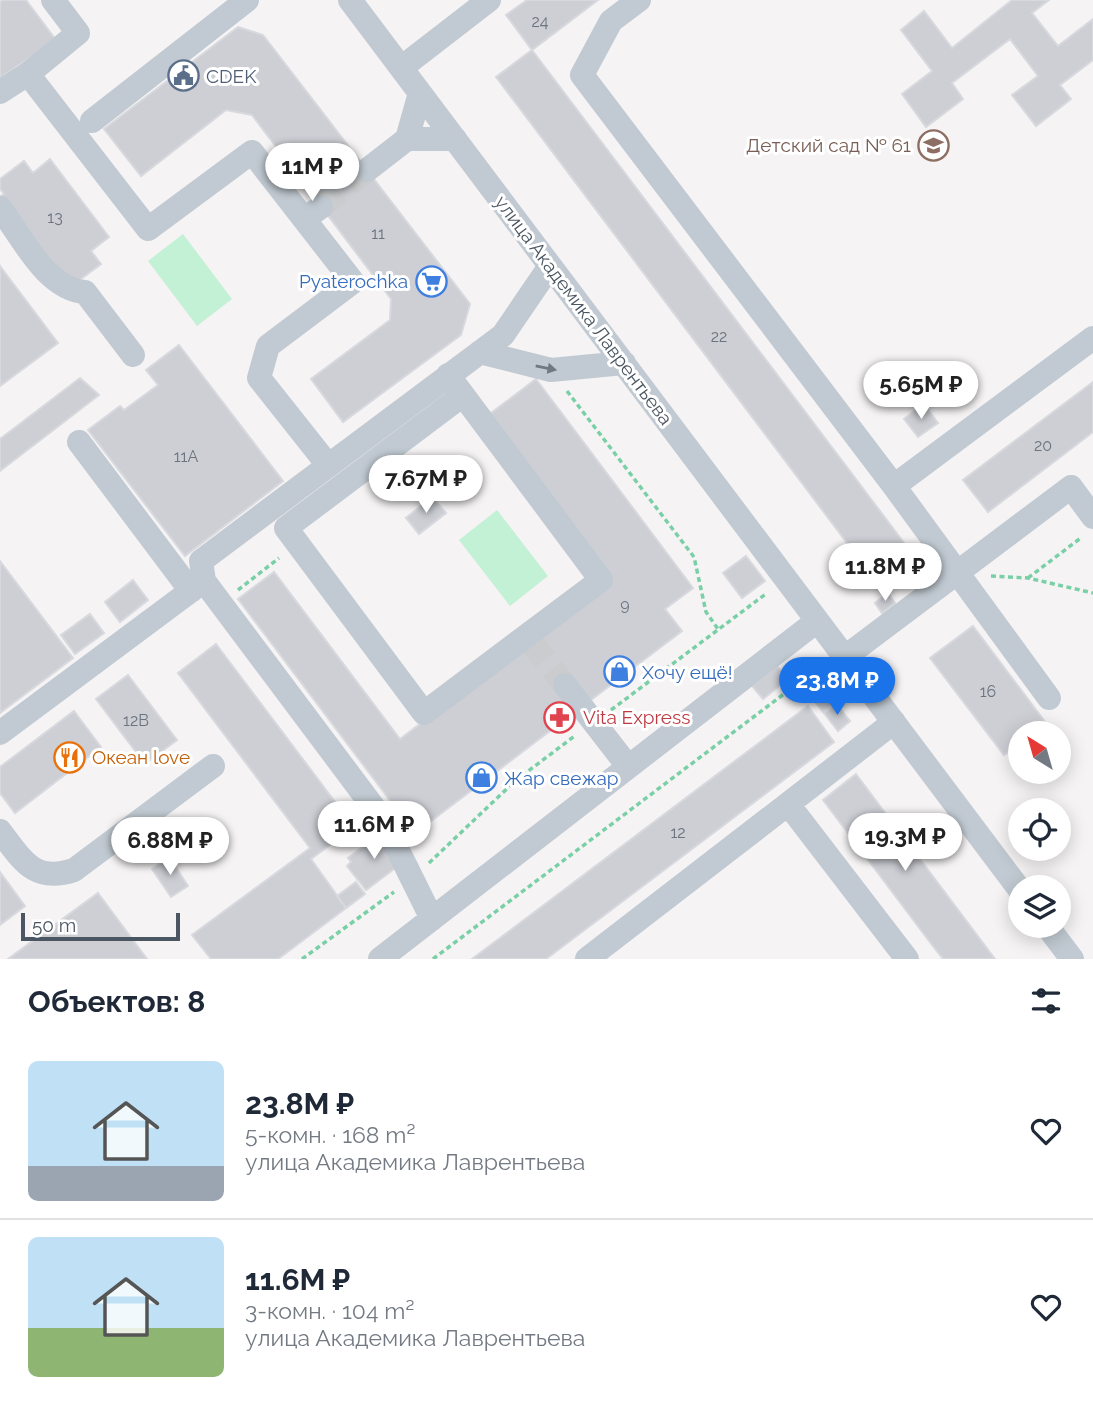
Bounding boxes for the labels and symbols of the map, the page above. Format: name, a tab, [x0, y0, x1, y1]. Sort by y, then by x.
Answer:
house number: 24	[531, 12, 549, 31]
public building icon: CDEK	[166, 59, 200, 93]
place label: CDEK	[206, 65, 257, 87]
school or university icon: Детский сад № 61	[917, 128, 951, 162]
place label: Детский сад № 61	[746, 134, 911, 156]
pin: 11M ₽	[263, 144, 361, 203]
street label: улица Академика Лаврентьева	[491, 191, 677, 429]
house number: 13	[47, 208, 63, 227]
house number: 11	[371, 224, 385, 243]
supermarket icon: Pyaterochka	[414, 264, 448, 298]
place label: Pyaterochka	[299, 270, 408, 292]
house number: 22	[711, 327, 727, 346]
one-way arrow	[535, 362, 557, 373]
pin: 5.65M ₽	[856, 362, 986, 421]
house number: 20	[1034, 436, 1052, 455]
house number: 11А	[174, 447, 198, 466]
pin: 7.67M ₽	[361, 456, 491, 515]
pin: 11.8M ₽	[820, 544, 950, 603]
house number: 9	[620, 595, 630, 614]
shop icon: Хочу ещё!	[602, 655, 636, 689]
pin: 23.8M ₽	[772, 658, 902, 717]
place label: Хочу ещё!	[642, 661, 732, 683]
house number: 16	[980, 682, 996, 701]
pharmacy icon: Vita Express	[543, 700, 577, 734]
place label: Vita Express	[583, 706, 690, 728]
house number: 12В	[123, 711, 149, 730]
north arrow	[1008, 721, 1071, 784]
restaurant icon: Океан love	[52, 740, 86, 774]
place label: Океан love	[92, 746, 190, 768]
shop icon: Жар свежар	[464, 761, 498, 795]
place label: Жар свежар	[504, 767, 618, 789]
pin: 11.6M ₽	[309, 802, 439, 861]
pin: 19.3M ₽	[840, 814, 970, 873]
pin: 6.88M ₽	[105, 818, 235, 877]
house number: 12	[670, 823, 686, 842]
scale bar	[21, 910, 180, 942]

